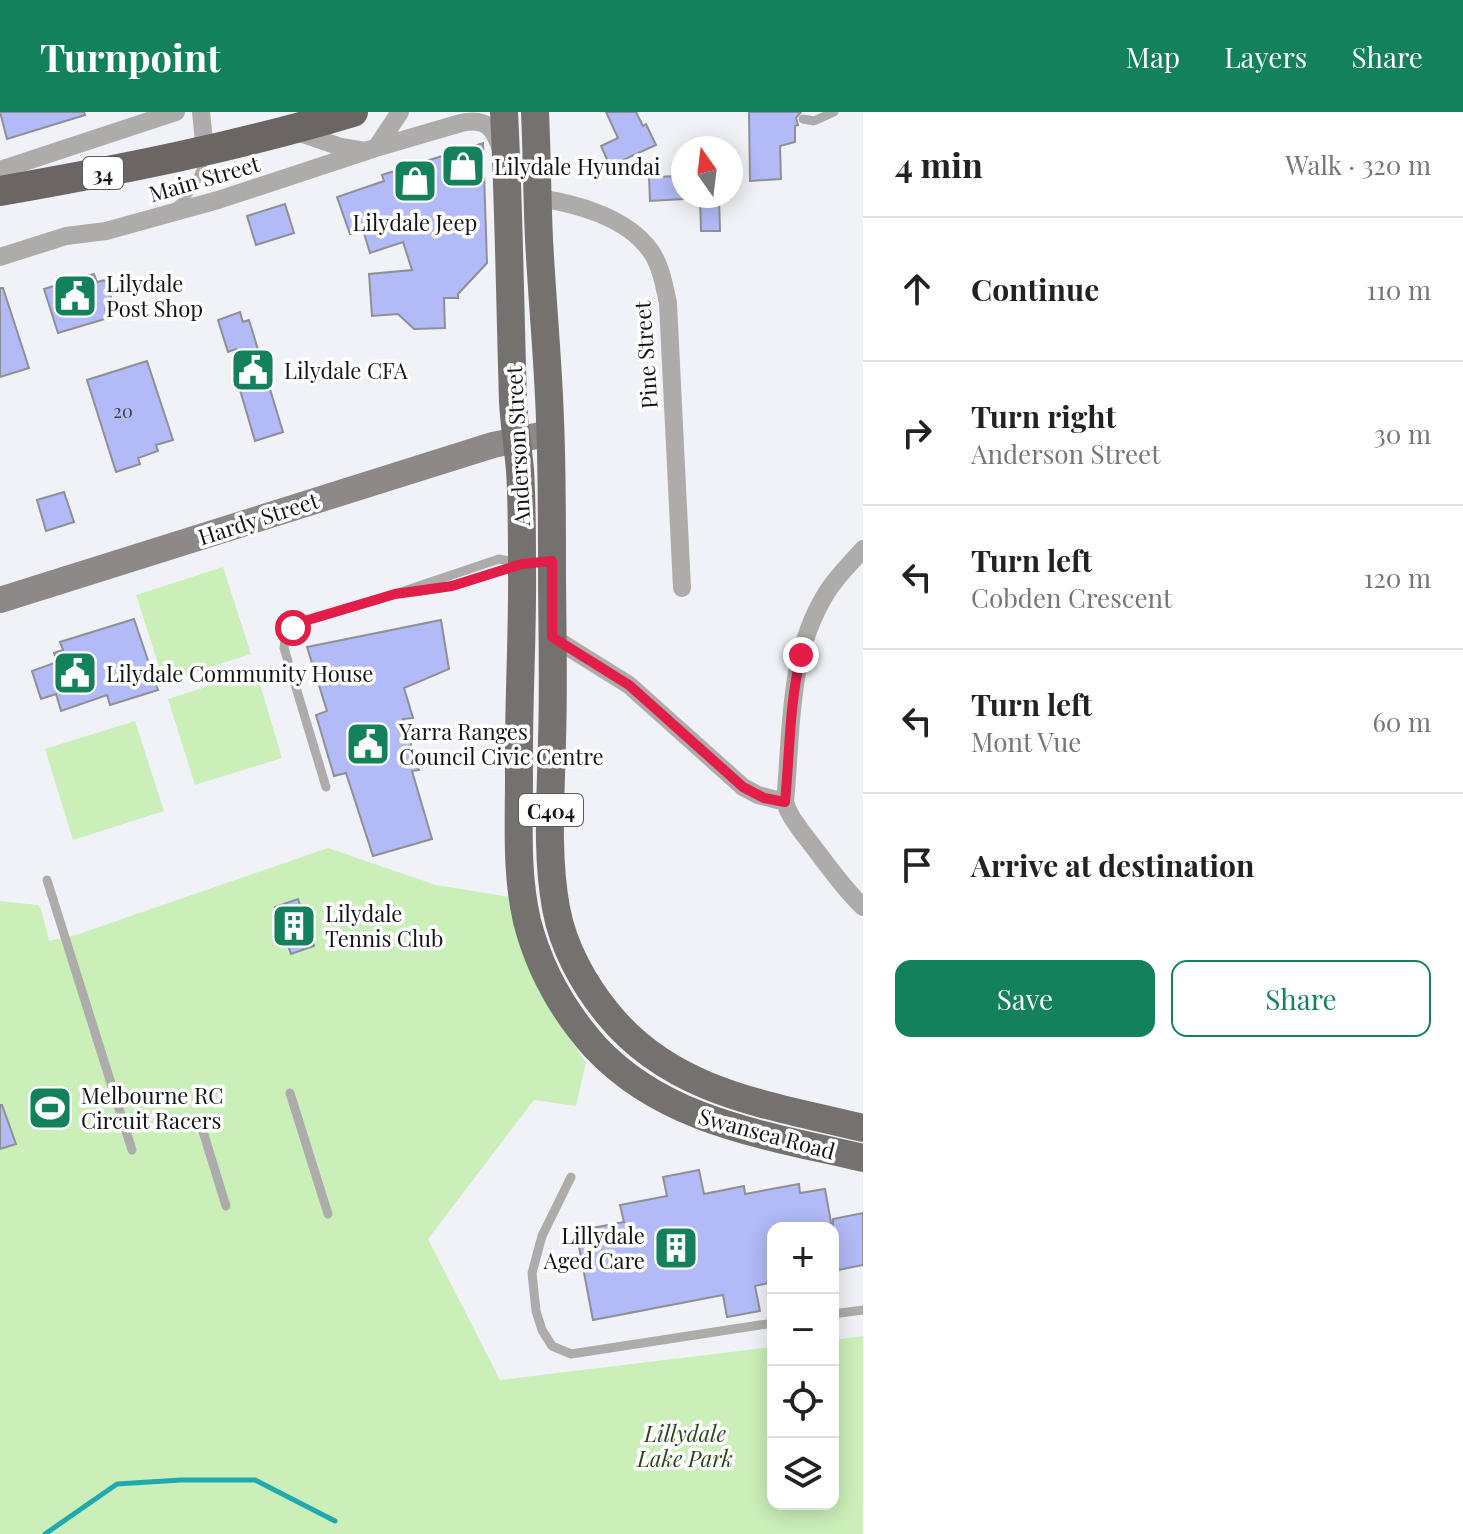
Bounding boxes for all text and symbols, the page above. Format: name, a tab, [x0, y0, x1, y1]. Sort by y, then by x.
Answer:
text: Turnpoint	[40, 31, 221, 82]
text: Map	[1126, 38, 1180, 75]
text: Layers	[1224, 38, 1307, 75]
text: Share	[1351, 38, 1423, 75]
north arrow	[671, 136, 743, 208]
text: 4 min	[895, 141, 983, 187]
shop icon: Lilydale Hyundai	[439, 142, 487, 190]
text: Walk · 320 m	[1285, 147, 1431, 182]
street label: Main Street	[145, 148, 264, 208]
place label: Lilydale Hyundai	[494, 151, 661, 181]
road number: 34	[83, 157, 123, 189]
shop icon: Lilydale Jeep	[391, 157, 439, 205]
place label: Lilydale Jeep	[353, 207, 477, 237]
icon: ahead	[895, 267, 939, 311]
place label: Lilydale Post Shop	[106, 268, 203, 323]
text: Continue	[971, 269, 1099, 309]
public building icon: Lilydale Post Shop	[51, 272, 99, 320]
text: 110 m	[1367, 272, 1431, 307]
street label: Pine Street	[626, 299, 664, 410]
public building icon: Lilydale CFA	[229, 346, 277, 394]
place label: Lilydale CFA	[284, 355, 408, 385]
street label: Anderson Street	[498, 364, 536, 528]
text: Turn right	[971, 396, 1116, 436]
house number: 20	[113, 399, 133, 423]
icon: right	[895, 411, 939, 455]
text: 30 m	[1374, 416, 1431, 451]
text: Anderson Street	[971, 436, 1160, 471]
street label: Hardy Street	[194, 484, 323, 552]
text: Turn left	[971, 540, 1092, 580]
icon: left	[895, 555, 939, 599]
text: 120 m	[1364, 560, 1431, 595]
text: Cobden Crescent	[971, 580, 1172, 615]
route start	[275, 610, 311, 646]
route end	[783, 637, 819, 673]
public building icon: Lilydale Community House	[51, 649, 99, 697]
place label: Lilydale Community House	[106, 658, 373, 688]
text: Turn left	[971, 684, 1092, 724]
icon: left	[895, 699, 939, 743]
text: 60 m	[1372, 704, 1431, 739]
place label: Yarra Ranges Council Civic Centre	[398, 716, 604, 771]
public building icon: Yarra Ranges Council Civic Centre	[344, 720, 392, 768]
text: Mont Vue	[971, 724, 1081, 759]
road number: C404	[519, 794, 583, 826]
icon: arrive	[895, 843, 939, 887]
text: Arrive at destination	[971, 845, 1254, 885]
place label: Lilydale Tennis Club	[325, 898, 443, 953]
building icon: Lilydale Tennis Club	[270, 902, 318, 950]
button: Save	[895, 960, 1155, 1037]
button: Share	[1171, 960, 1431, 1037]
place label: Melbourne RC Circuit Racers	[81, 1080, 223, 1135]
sports icon: Melbourne RC Circuit Racers	[26, 1084, 74, 1132]
street label: Swansea Road	[696, 1100, 839, 1166]
place label: Lillydale Aged Care	[543, 1220, 645, 1275]
map controls	[767, 1222, 839, 1510]
button: +	[767, 1222, 839, 1294]
building icon: Lillydale Aged Care	[652, 1224, 700, 1272]
button: −	[767, 1294, 839, 1366]
button: locate	[767, 1366, 839, 1438]
park label: Lillydale Lake Park	[636, 1418, 733, 1473]
button: layers	[767, 1438, 839, 1510]

